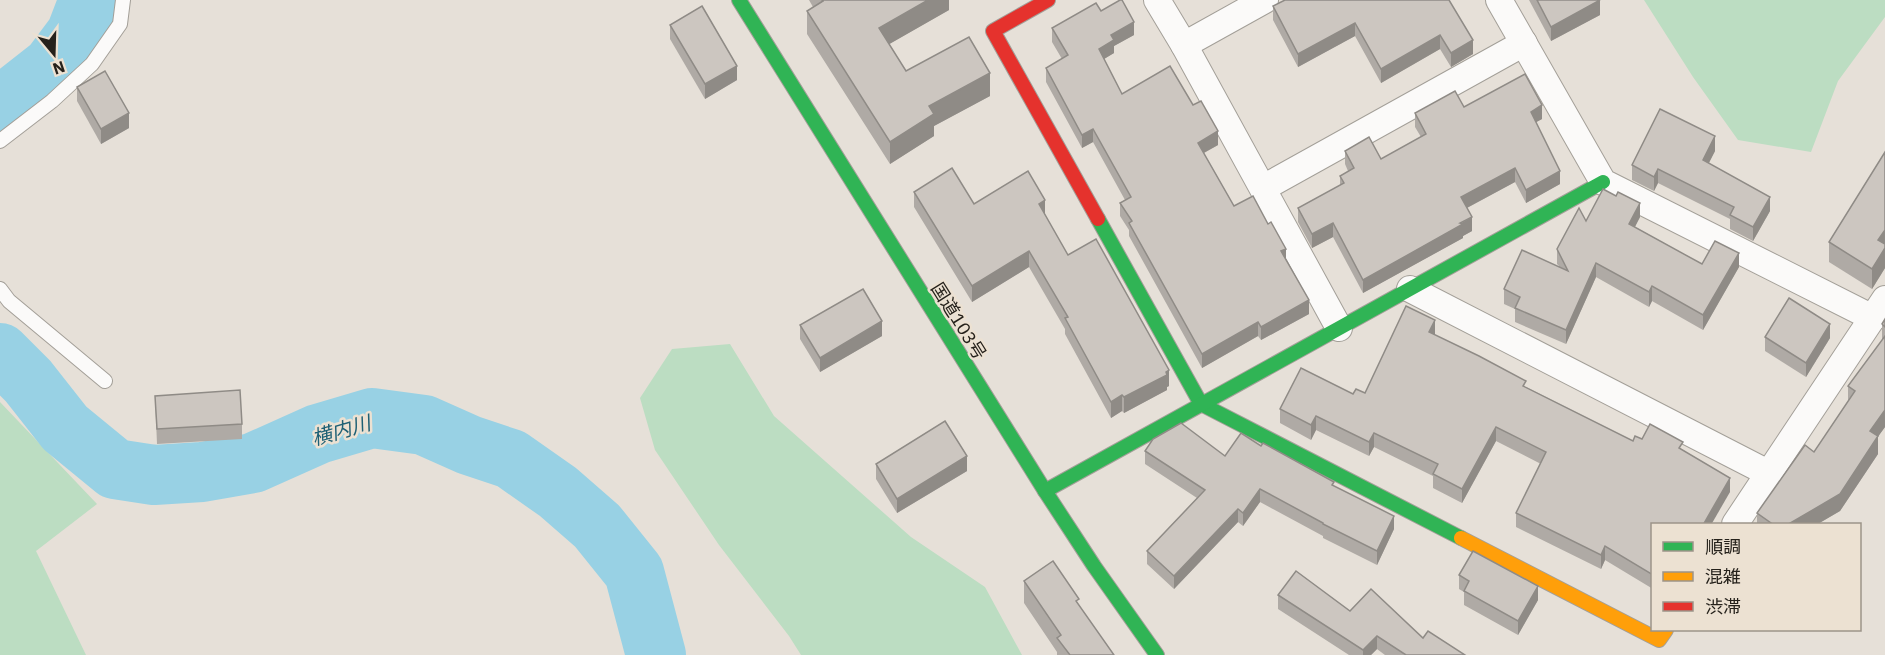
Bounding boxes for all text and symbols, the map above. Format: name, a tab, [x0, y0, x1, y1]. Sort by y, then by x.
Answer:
north arrow	[24, 24, 84, 84]
text: N	[50, 57, 68, 80]
street label: 国道103号	[926, 278, 992, 364]
water label: 横内川	[308, 408, 375, 451]
legend	[1651, 523, 1861, 631]
text: 順調	[1705, 535, 1741, 558]
text: 混雑	[1705, 565, 1741, 588]
text: 渋滞	[1705, 595, 1741, 618]

